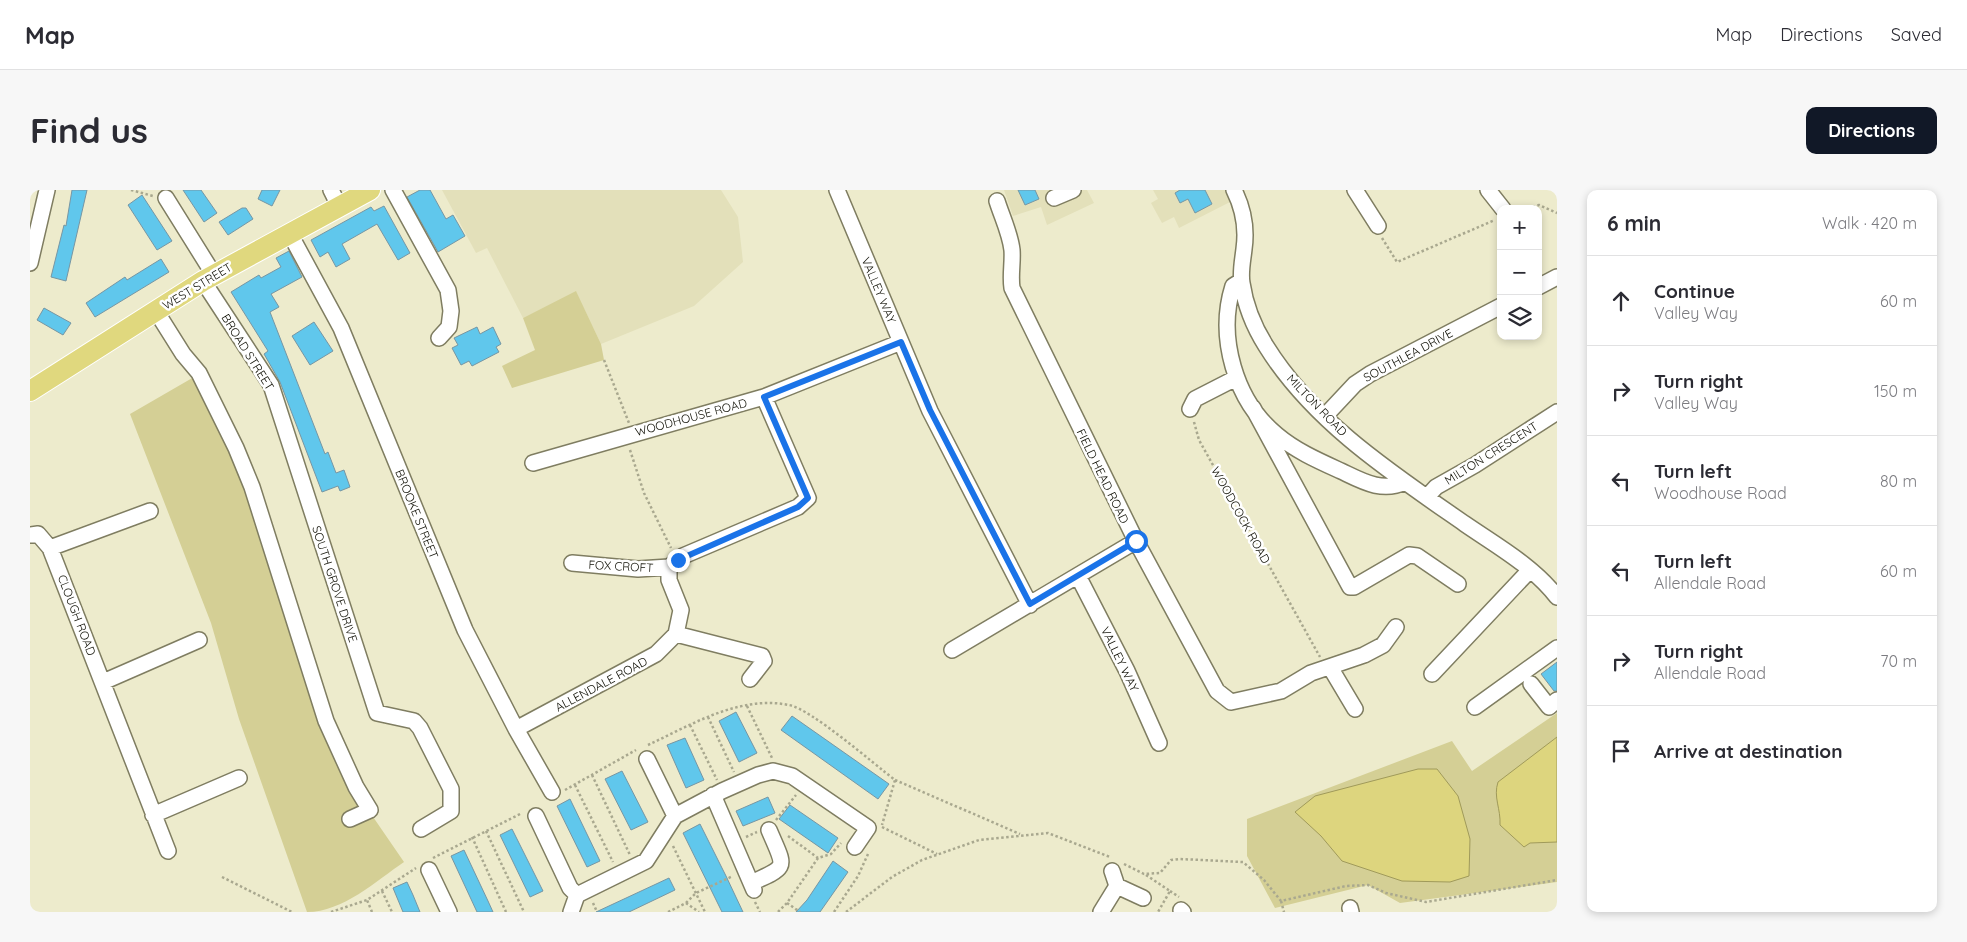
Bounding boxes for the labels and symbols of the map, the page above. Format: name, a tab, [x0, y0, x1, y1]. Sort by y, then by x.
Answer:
street label: VALLEY WAY	[858, 255, 900, 325]
street label: WEST STREET	[159, 259, 235, 313]
street label: BROAD STREET	[218, 311, 278, 393]
street label: SOUTHLEA DRIVE	[1361, 325, 1455, 385]
street label: MILTON ROAD	[1284, 371, 1351, 439]
street label: WOODHOUSE ROAD	[633, 395, 749, 439]
street label: MILTON CRESCENT	[1442, 418, 1540, 488]
street label: FIELD HEAD ROAD	[1074, 426, 1133, 526]
street label: WOODCOCK ROAD	[1208, 464, 1274, 566]
street label: BROOKE STREET	[392, 467, 442, 561]
street label: SOUTH GROVE DRIVE	[309, 524, 361, 644]
route start	[1125, 530, 1148, 553]
route end	[667, 549, 690, 572]
street label: FOX CROFT	[588, 557, 654, 575]
street label: CLOUGH ROAD	[55, 572, 99, 658]
street label: VALLEY WAY	[1098, 624, 1142, 694]
street label: ALLENDALE ROAD	[552, 653, 650, 715]

